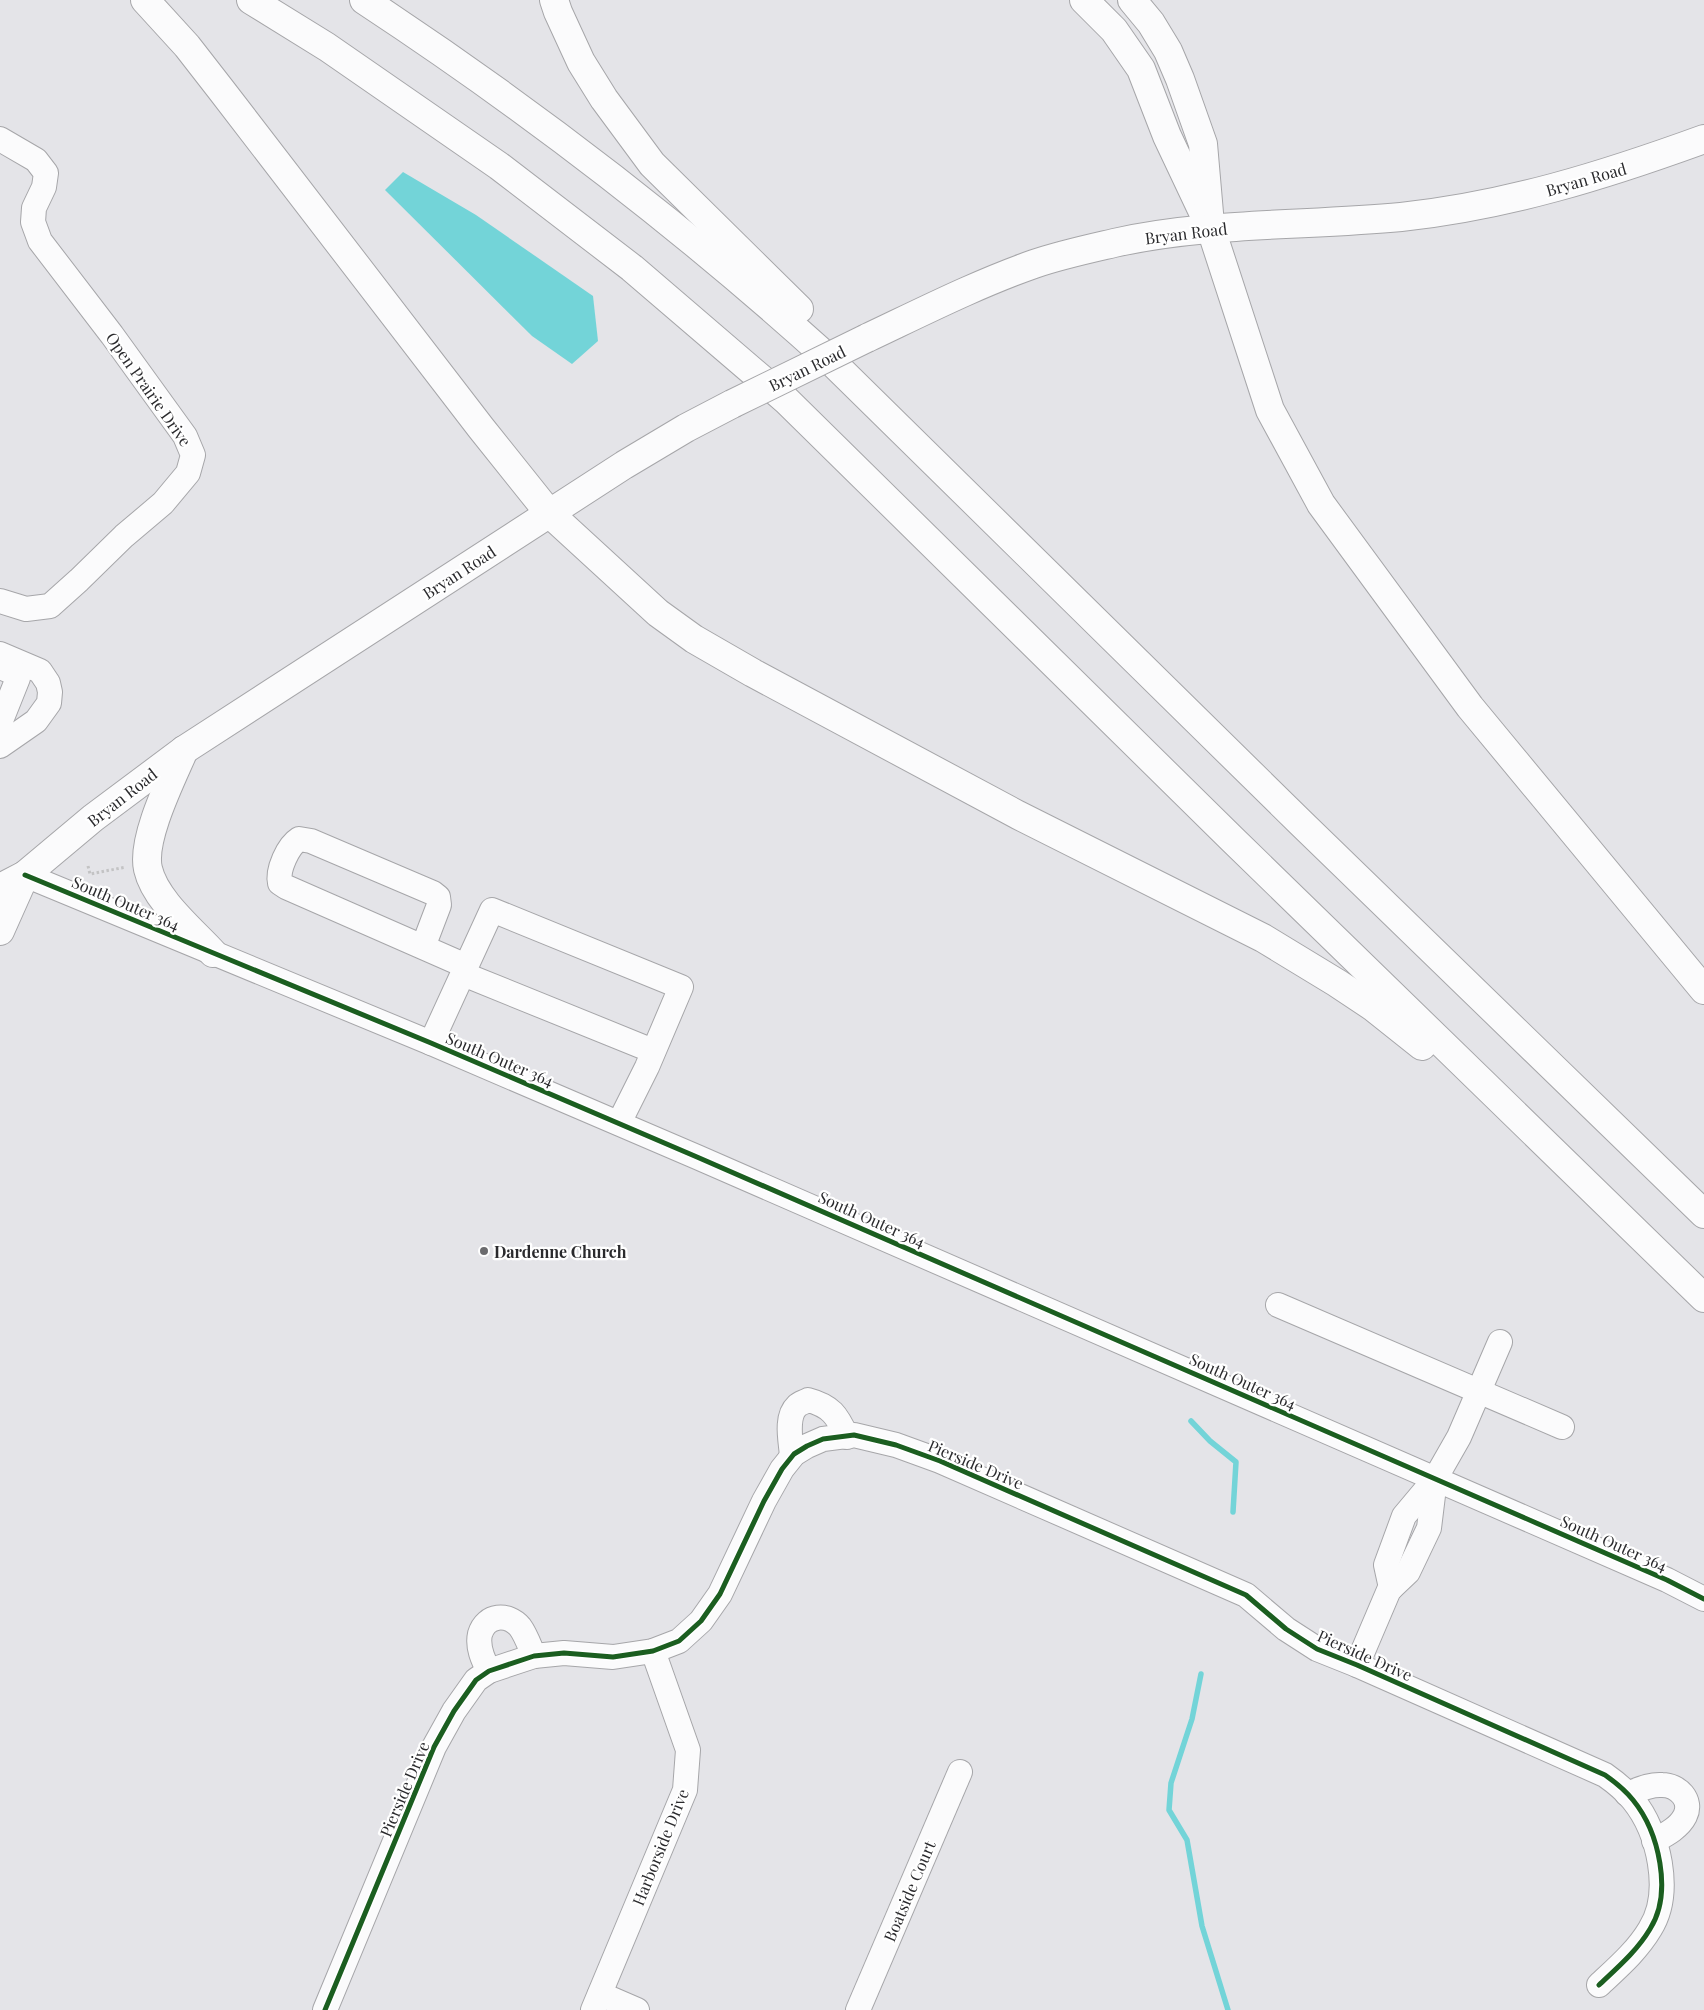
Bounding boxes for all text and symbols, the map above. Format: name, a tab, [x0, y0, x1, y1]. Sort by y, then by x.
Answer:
street label: Bryan Road	[1543, 157, 1629, 201]
street label: Bryan Road	[1144, 218, 1228, 248]
street label: Open Prairie Drive	[102, 328, 196, 450]
street label: Bryan Road	[765, 340, 849, 396]
street label: Bryan Road	[419, 541, 499, 603]
street label: Bryan Road	[83, 763, 161, 831]
street label: South Outer 364	[69, 871, 183, 935]
street label: South Outer 364	[443, 1027, 557, 1091]
street label: South Outer 364	[815, 1186, 929, 1252]
place label: Dardenne Church	[494, 1241, 627, 1262]
marker: Dardenne Church	[478, 1245, 490, 1257]
street label: South Outer 364	[1186, 1348, 1300, 1414]
street label: Pierside Drive	[925, 1434, 1027, 1494]
street label: South Outer 364	[1557, 1510, 1671, 1576]
street label: Pierside Drive	[1314, 1625, 1416, 1685]
street label: Pierside Drive	[374, 1738, 434, 1840]
street label: Harborside Drive	[627, 1786, 693, 1908]
street label: Boatside Court	[878, 1837, 940, 1945]

